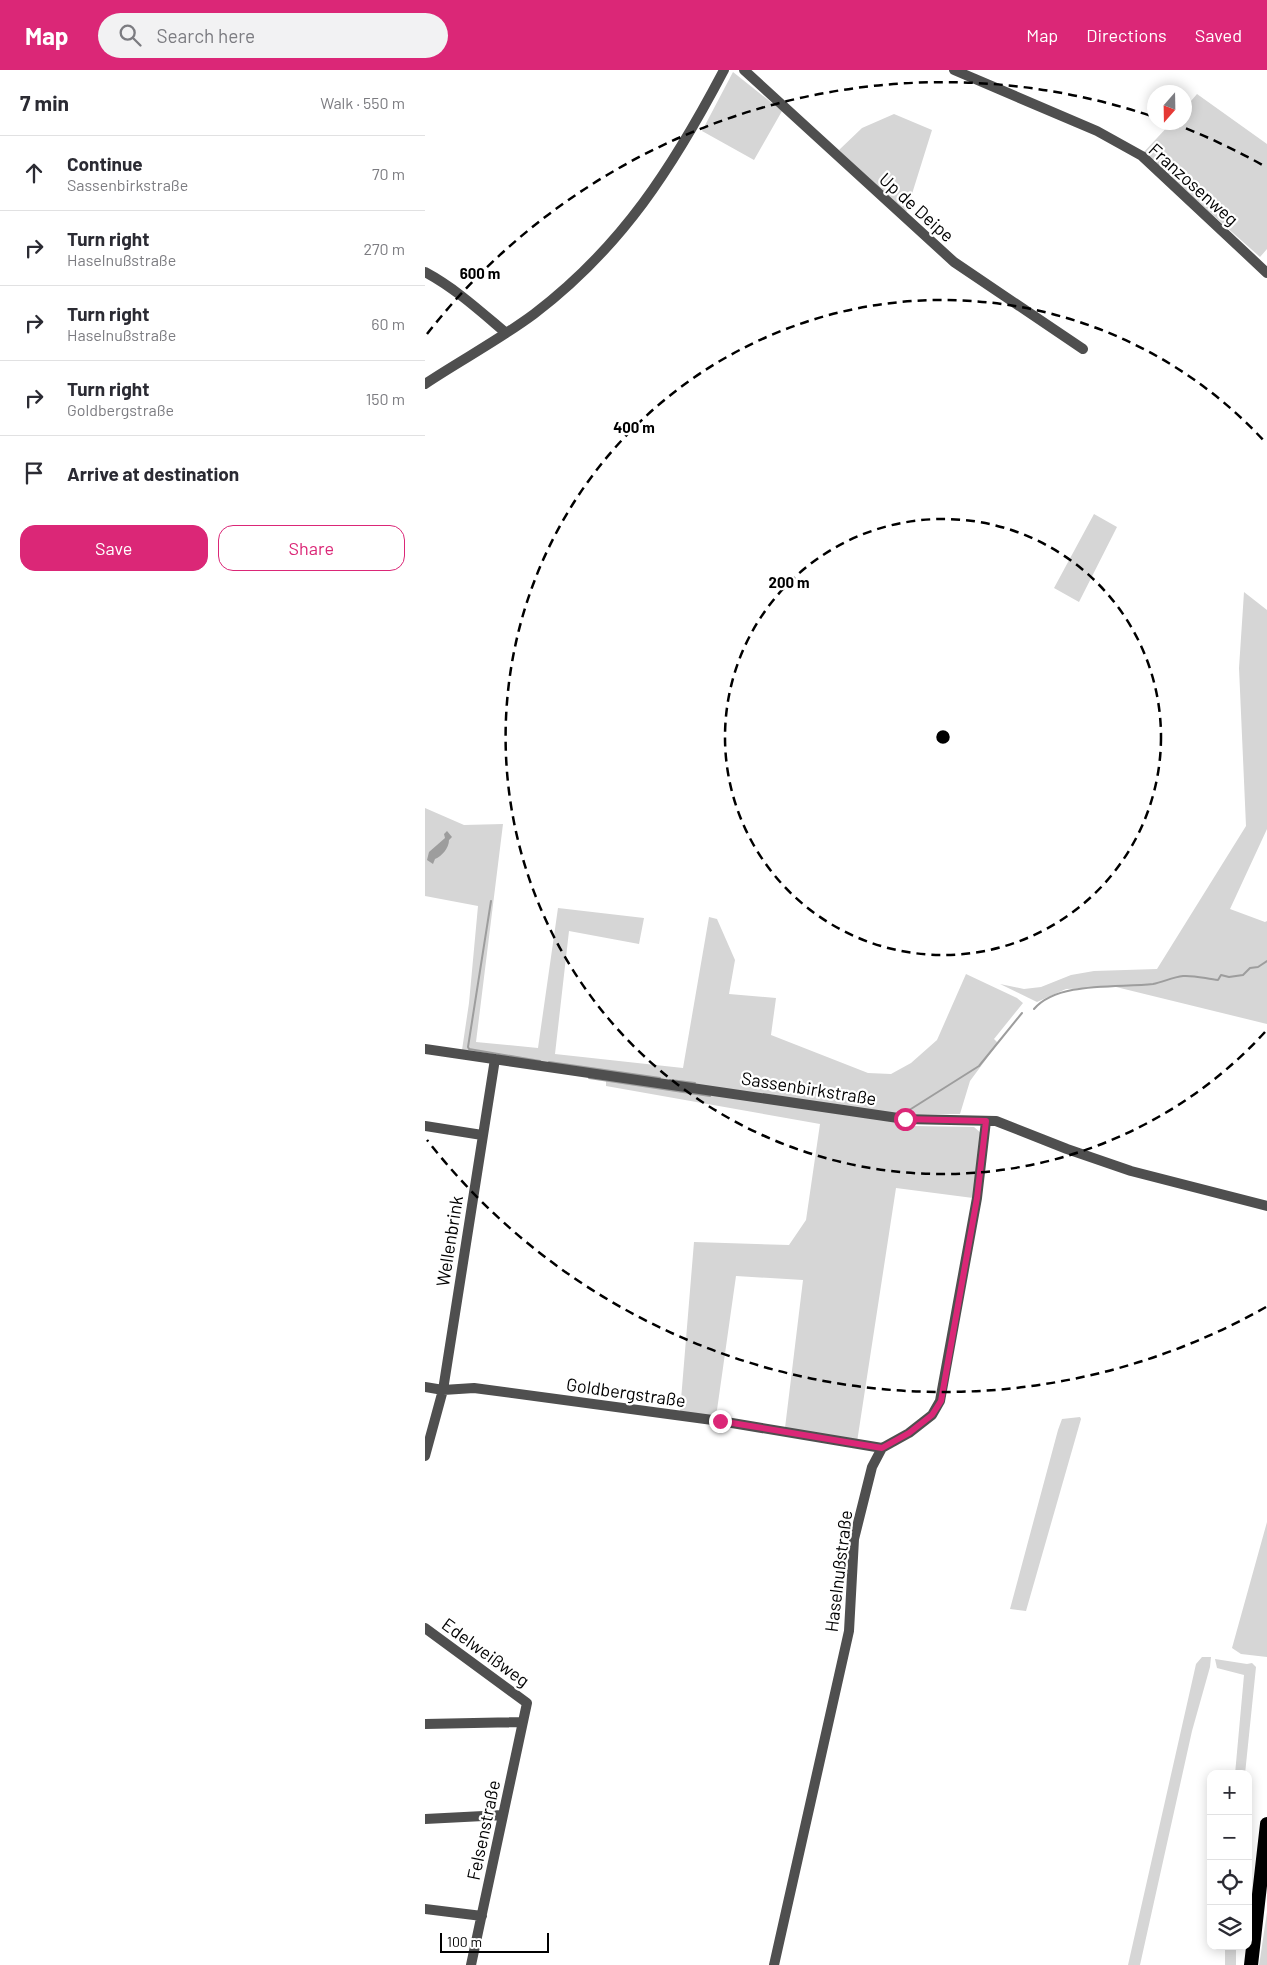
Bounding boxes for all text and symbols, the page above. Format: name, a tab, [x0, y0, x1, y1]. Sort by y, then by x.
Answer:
search box	[98, 13, 448, 58]
text: Map	[25, 21, 68, 50]
icon: search	[116, 21, 144, 49]
text: Search here	[156, 24, 255, 47]
text: Map	[1026, 24, 1058, 46]
text: Directions	[1086, 24, 1167, 46]
text: Saved	[1195, 24, 1242, 46]
north arrow	[1147, 85, 1192, 130]
text: 7 min	[20, 90, 69, 115]
text: Walk · 550 m	[320, 93, 405, 112]
street label: Franzosenweg	[1145, 138, 1243, 230]
text: Continue	[67, 152, 143, 175]
icon: ahead	[20, 159, 48, 187]
text: 70 m	[372, 164, 405, 183]
street label: Up de Deipe	[875, 168, 959, 246]
text: Sassenbirkstraße	[67, 175, 188, 194]
text: Turn right	[67, 227, 149, 250]
icon: right	[20, 234, 48, 262]
text: 270 m	[363, 239, 405, 258]
text: Haselnußstraße	[67, 250, 176, 269]
text: 600 m	[460, 264, 500, 282]
text: Turn right	[67, 302, 149, 325]
icon: right	[20, 309, 48, 337]
text: 60 m	[371, 314, 405, 333]
text: Haselnußstraße	[67, 325, 176, 344]
text: Turn right	[67, 377, 149, 400]
icon: right	[20, 384, 48, 412]
text: 150 m	[366, 389, 405, 408]
text: Goldbergstraße	[67, 400, 174, 419]
text: 400 m	[613, 418, 655, 436]
icon: arrive	[20, 459, 48, 487]
text: Arrive at destination	[67, 462, 239, 485]
button: Save	[20, 525, 208, 571]
button: Share	[218, 525, 405, 571]
text: 200 m	[768, 573, 810, 591]
centre of rings	[934, 728, 952, 746]
street label: Sassenbirkstraße	[740, 1066, 878, 1110]
route start	[894, 1108, 917, 1131]
street label: Wellenbrink	[431, 1194, 467, 1288]
street label: Goldbergstraße	[565, 1373, 687, 1411]
route end	[709, 1410, 732, 1433]
street label: Haselnußstraße	[820, 1509, 856, 1633]
street label: Edelweißweg	[438, 1613, 534, 1691]
map controls	[1207, 1770, 1252, 1950]
button: +	[1207, 1770, 1252, 1815]
street label: Felsenstraße	[462, 1778, 504, 1882]
button: −	[1207, 1815, 1252, 1860]
button: locate	[1207, 1860, 1252, 1905]
button: layers	[1207, 1905, 1252, 1950]
scale bar	[440, 1930, 549, 1953]
text: 100 m	[447, 1933, 482, 1950]

